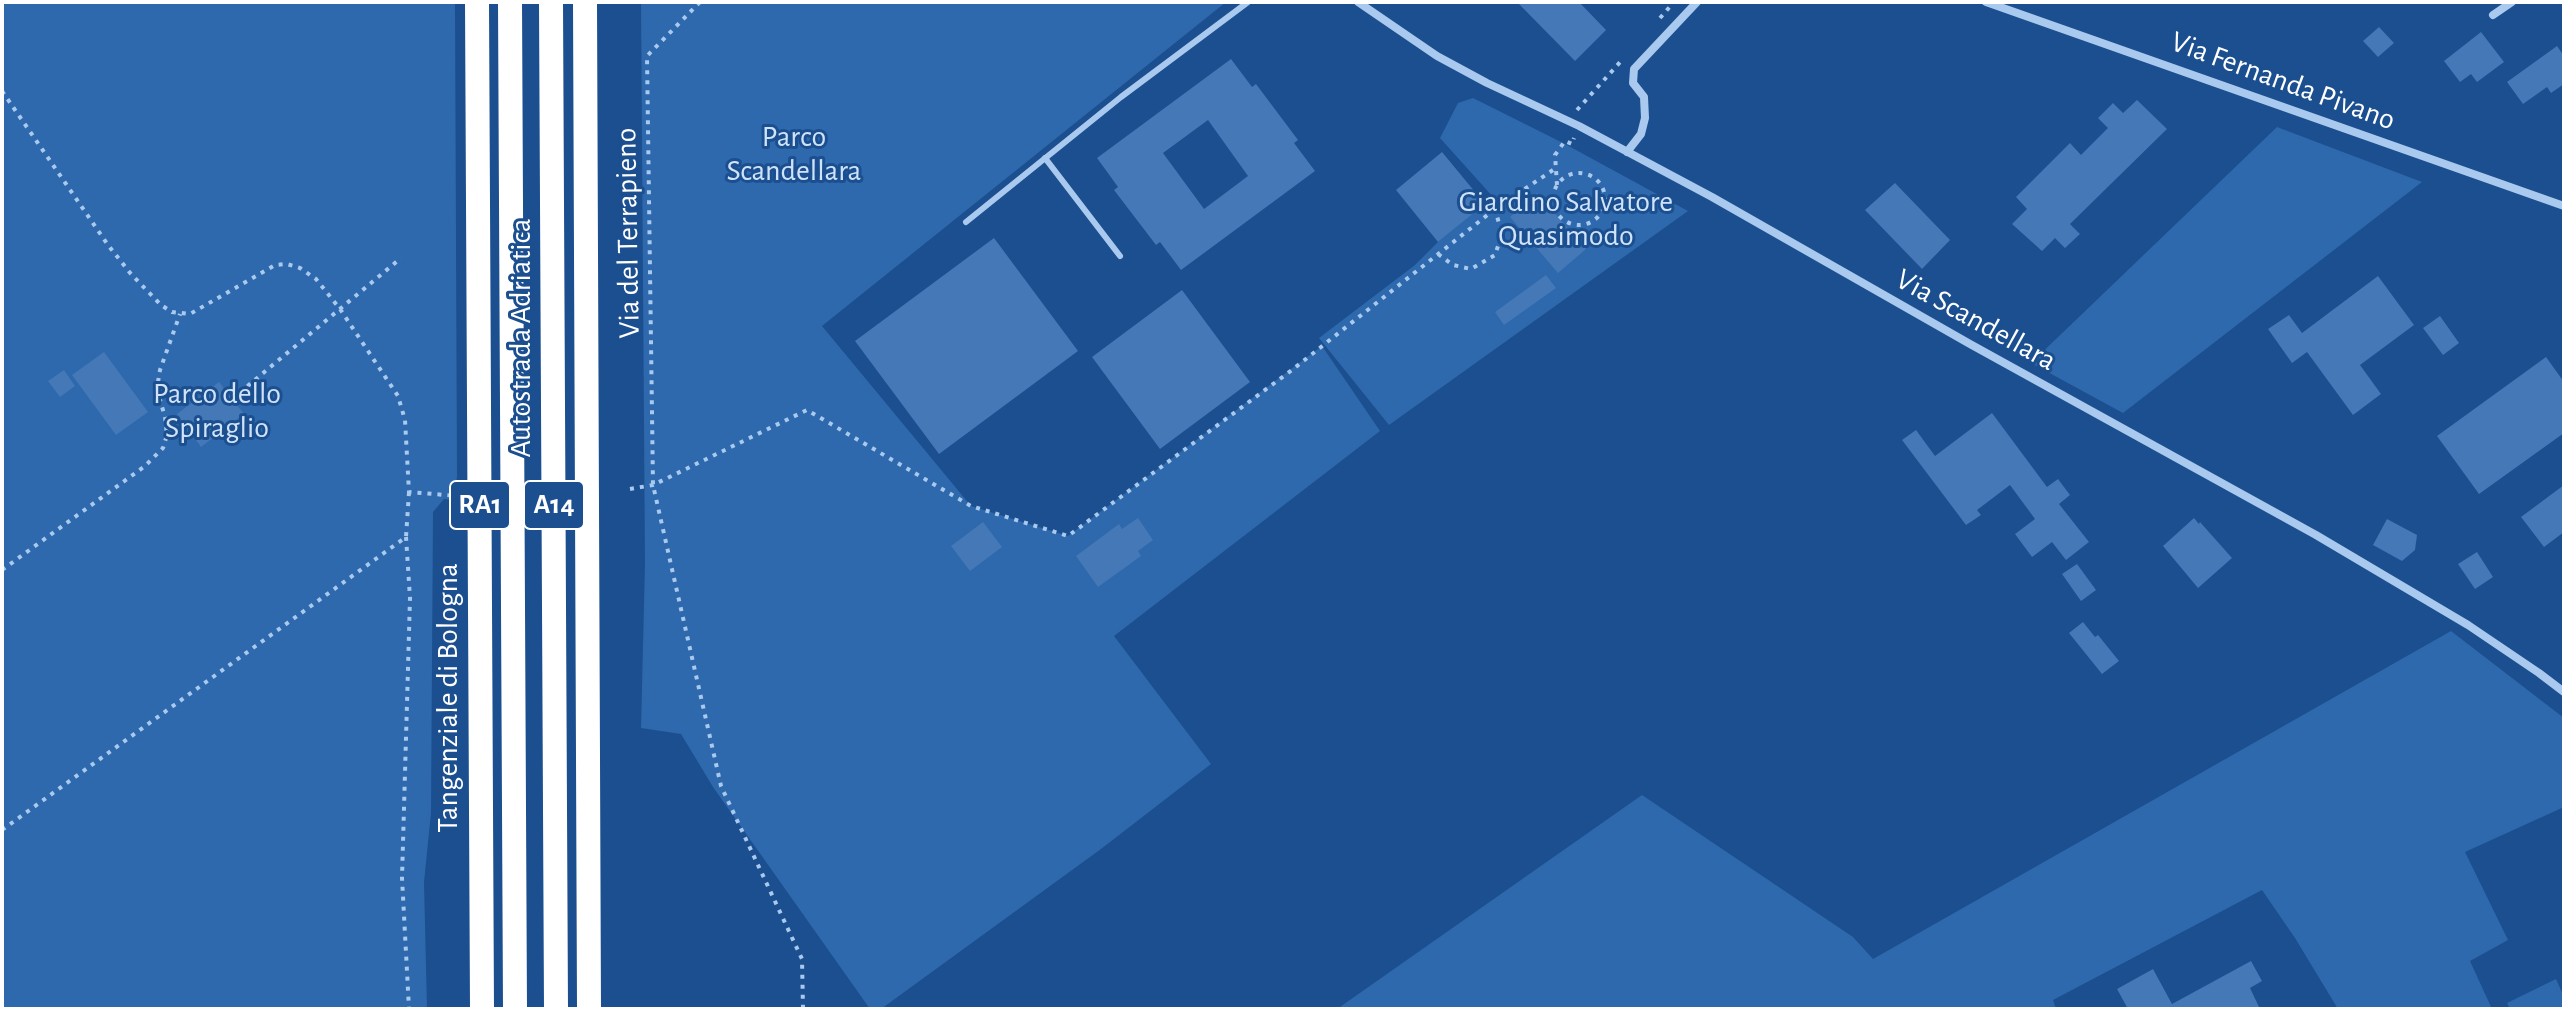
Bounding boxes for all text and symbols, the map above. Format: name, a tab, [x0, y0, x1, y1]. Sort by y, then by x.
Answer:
street label: Via Fernanda Pivano	[2166, 24, 2400, 138]
park label: Parco Scandellara	[727, 119, 861, 190]
street label: Via del Terrapieno	[608, 127, 648, 339]
park label: Giardino Salvatore Quasimodo	[1459, 184, 1673, 254]
street label: Autostrada Adriatica	[503, 218, 539, 458]
street label: Via Scandellara	[1890, 261, 2062, 379]
park label: Parco dello Spiraglio	[153, 376, 281, 446]
road number: RA1	[450, 481, 510, 529]
road number: A14	[524, 481, 584, 529]
street label: Tangenziale di Bologna	[430, 563, 466, 833]

